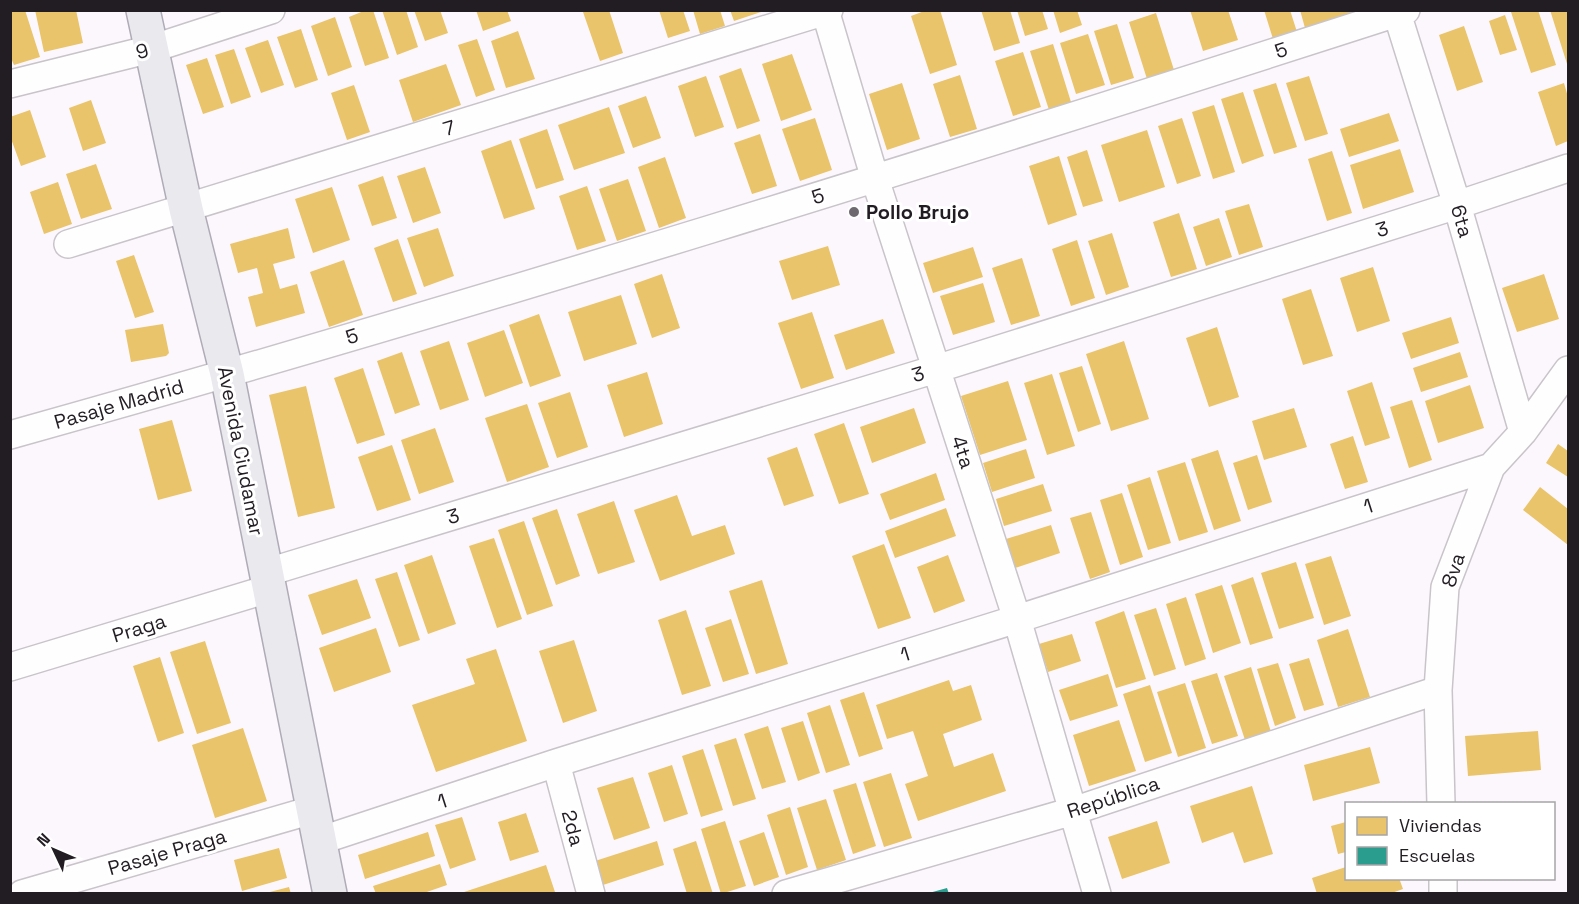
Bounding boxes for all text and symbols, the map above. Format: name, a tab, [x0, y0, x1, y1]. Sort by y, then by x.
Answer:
street label: 5	[1271, 36, 1291, 64]
street label: 9	[133, 37, 151, 65]
street label: 7	[440, 114, 458, 142]
street label: 5	[808, 182, 828, 210]
place label: Pollo Brujo	[866, 199, 969, 225]
street label: 6ta	[1445, 202, 1479, 240]
marker: Pollo Brujo	[847, 205, 861, 219]
street label: 3	[1372, 215, 1392, 243]
street label: 5	[342, 322, 362, 350]
street label: 3	[908, 360, 928, 388]
street label: Avenida Ciudamar	[212, 364, 270, 538]
street label: Pasaje Madrid	[51, 373, 187, 435]
street label: 4ta	[946, 432, 980, 472]
street label: 1	[1360, 492, 1376, 520]
street label: 3	[443, 502, 463, 530]
street label: 8va	[1435, 550, 1471, 590]
street label: Praga	[109, 608, 169, 648]
street label: 1	[897, 640, 913, 668]
street label: República	[1063, 770, 1163, 824]
street label: 1	[434, 787, 450, 815]
legend	[1345, 802, 1555, 880]
street label: 2da	[556, 807, 590, 849]
text: Viviendas	[1399, 814, 1482, 837]
north arrow	[24, 820, 84, 880]
street label: Pasaje Praga	[105, 823, 229, 881]
text: N	[32, 829, 55, 851]
text: Escuelas	[1399, 844, 1475, 867]

